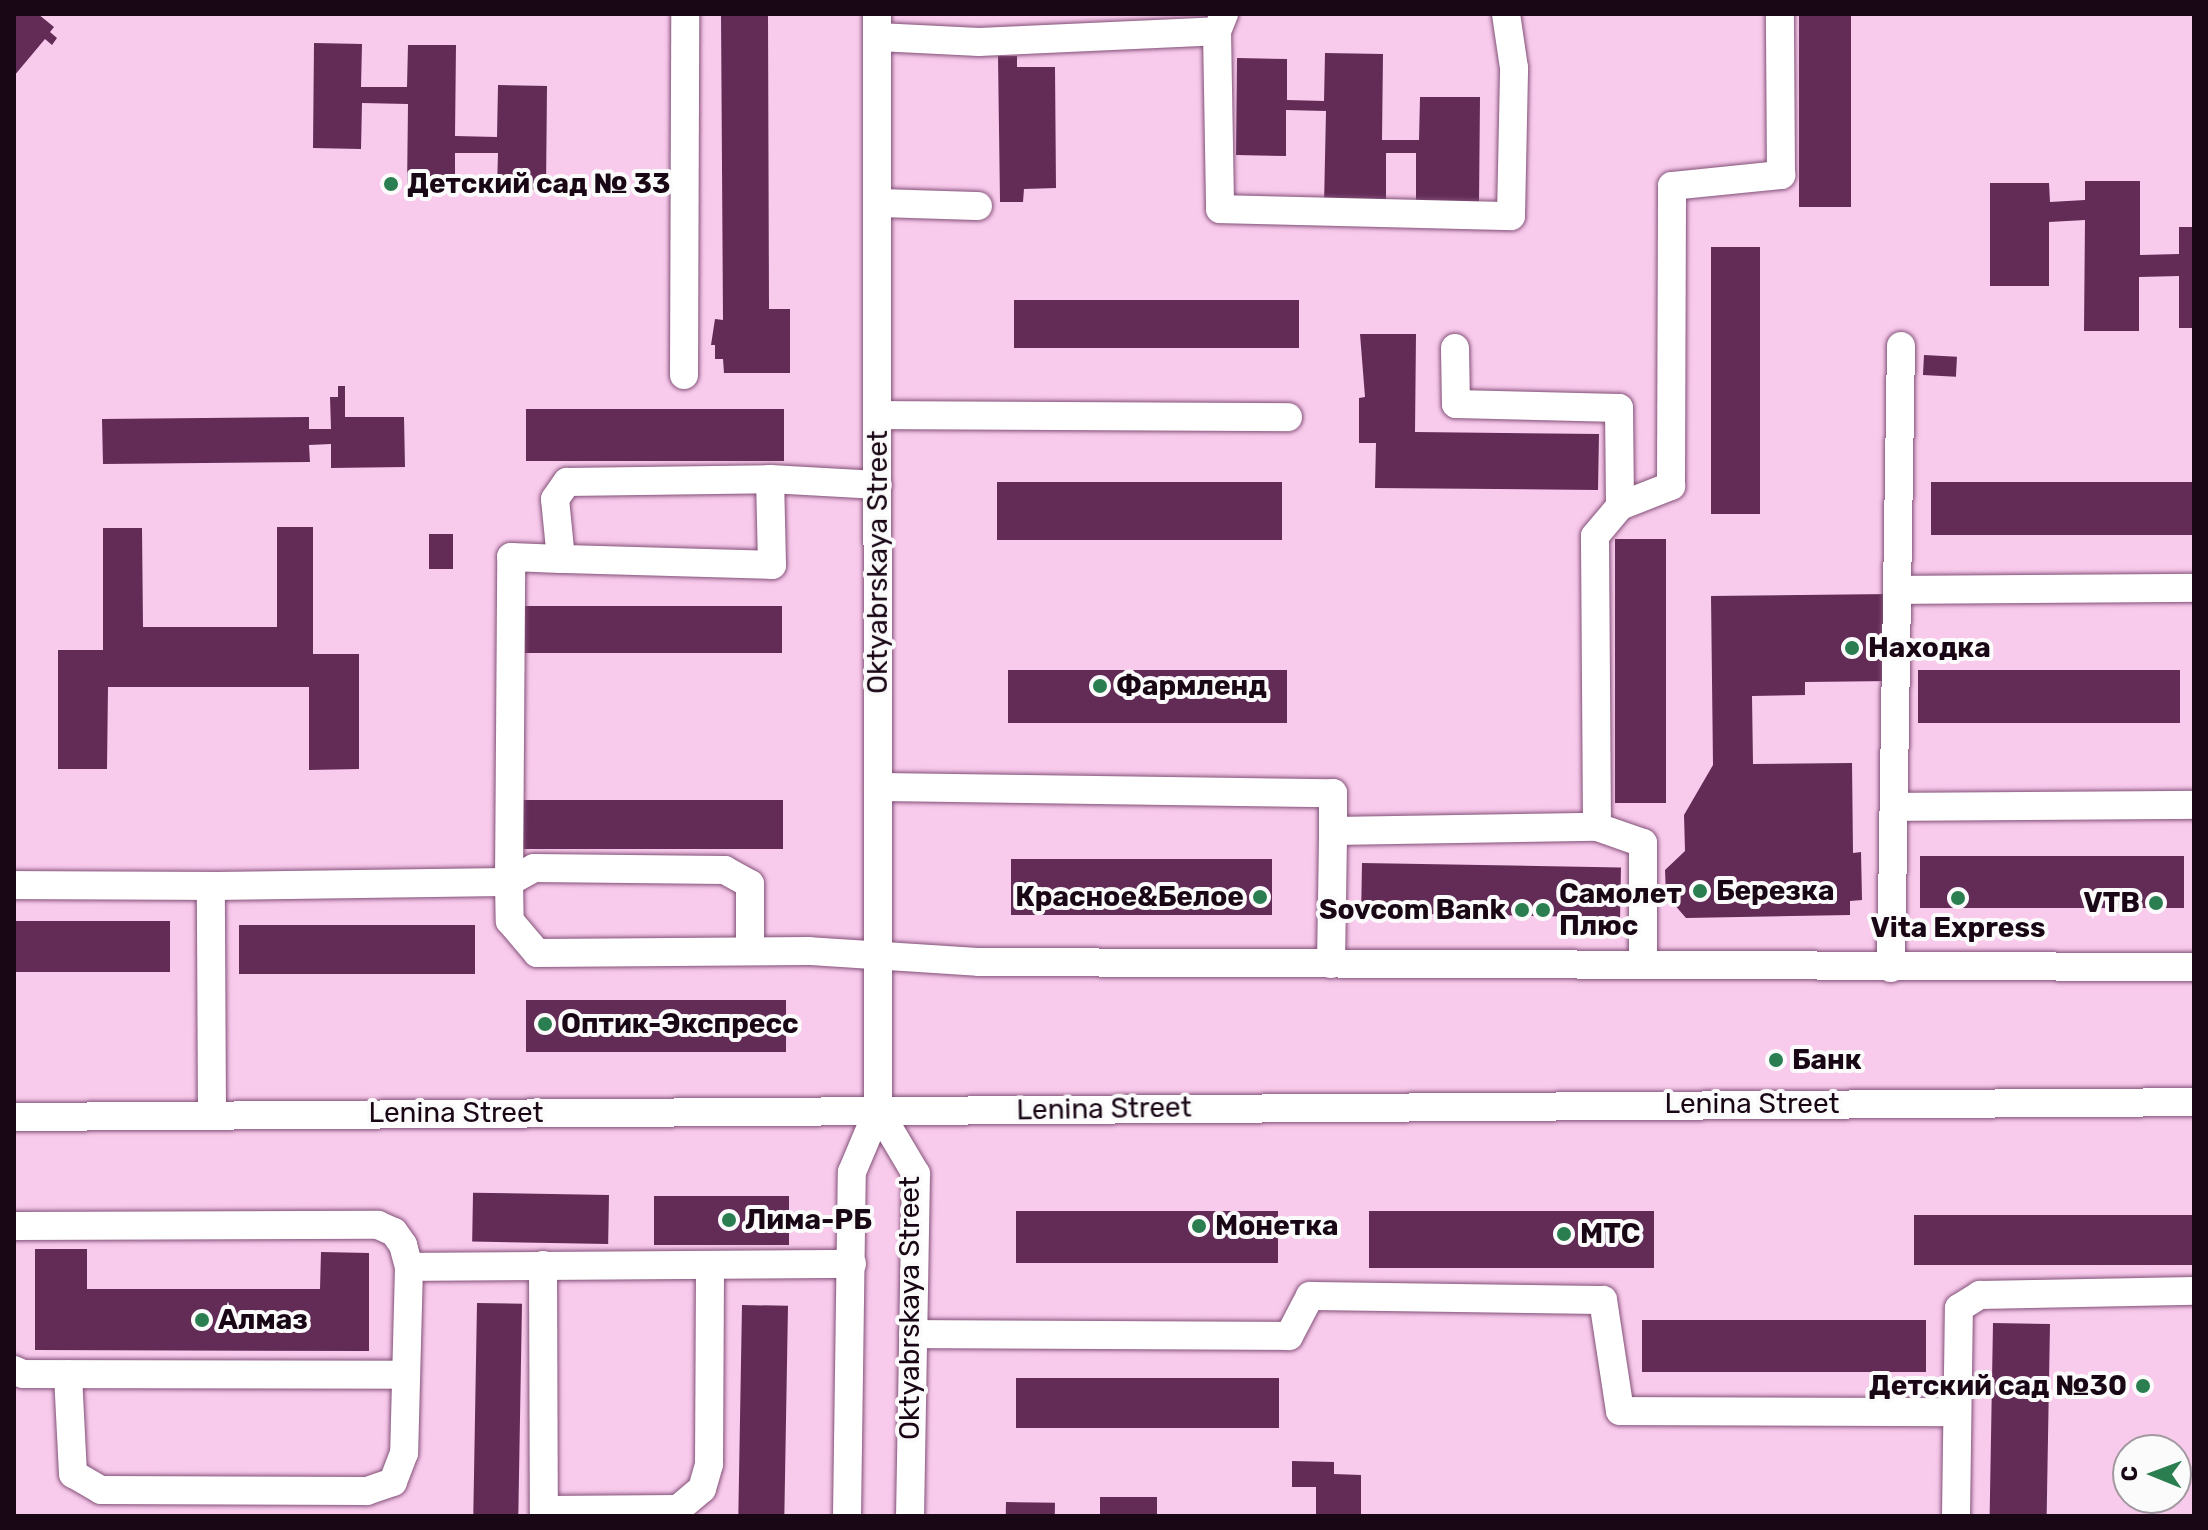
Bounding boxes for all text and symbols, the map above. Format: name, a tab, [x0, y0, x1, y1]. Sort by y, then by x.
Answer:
place label: Детский сад № 33	[407, 167, 671, 201]
marker: Детский сад № 33	[382, 175, 400, 193]
street label: Oktyabrskaya Street	[861, 430, 895, 694]
place label: Находка	[1868, 631, 1991, 665]
marker: Находка	[1843, 639, 1861, 657]
place label: Фармленд	[1116, 669, 1267, 703]
marker: Фармленд	[1091, 677, 1109, 695]
place label: Березка	[1716, 874, 1834, 908]
place label: Самолет Плюс	[1559, 877, 1682, 943]
place label: Красное&Белое	[1015, 880, 1244, 914]
marker: Березка	[1691, 882, 1709, 900]
place label: VTB	[2083, 886, 2140, 920]
marker: Красное&Белое	[1251, 888, 1269, 906]
marker: Vita Express	[1949, 889, 1967, 907]
place label: Sovcom Bank	[1319, 893, 1506, 927]
marker: VTB	[2147, 894, 2165, 912]
marker: Sovcom Bank	[1513, 901, 1531, 919]
marker: Самолет Плюс	[1534, 901, 1552, 919]
place label: Vita Express	[1871, 911, 2045, 945]
place label: Оптик-Экспресс	[561, 1007, 799, 1041]
marker: Оптик-Экспресс	[536, 1015, 554, 1033]
place label: Банк	[1792, 1043, 1862, 1077]
marker: Банк	[1767, 1051, 1785, 1069]
street label: Lenina Street	[1664, 1087, 1840, 1121]
street label: Lenina Street	[1016, 1091, 1192, 1127]
street label: Lenina Street	[368, 1096, 544, 1130]
street label: Oktyabrskaya Street	[893, 1176, 927, 1440]
place label: Лима-РБ	[745, 1203, 872, 1237]
place label: Монетка	[1215, 1209, 1339, 1243]
marker: Лима-РБ	[720, 1211, 738, 1229]
marker: Монетка	[1190, 1217, 1208, 1235]
place label: МТС	[1580, 1217, 1640, 1251]
marker: МТС	[1555, 1225, 1573, 1243]
place label: Алмаз	[218, 1303, 308, 1337]
marker: Алмаз	[193, 1311, 211, 1329]
place label: Детский сад №30	[1869, 1369, 2127, 1403]
marker: Детский сад №30	[2134, 1377, 2152, 1395]
north arrow	[2112, 1434, 2192, 1514]
text: С	[2116, 1466, 2143, 1482]

